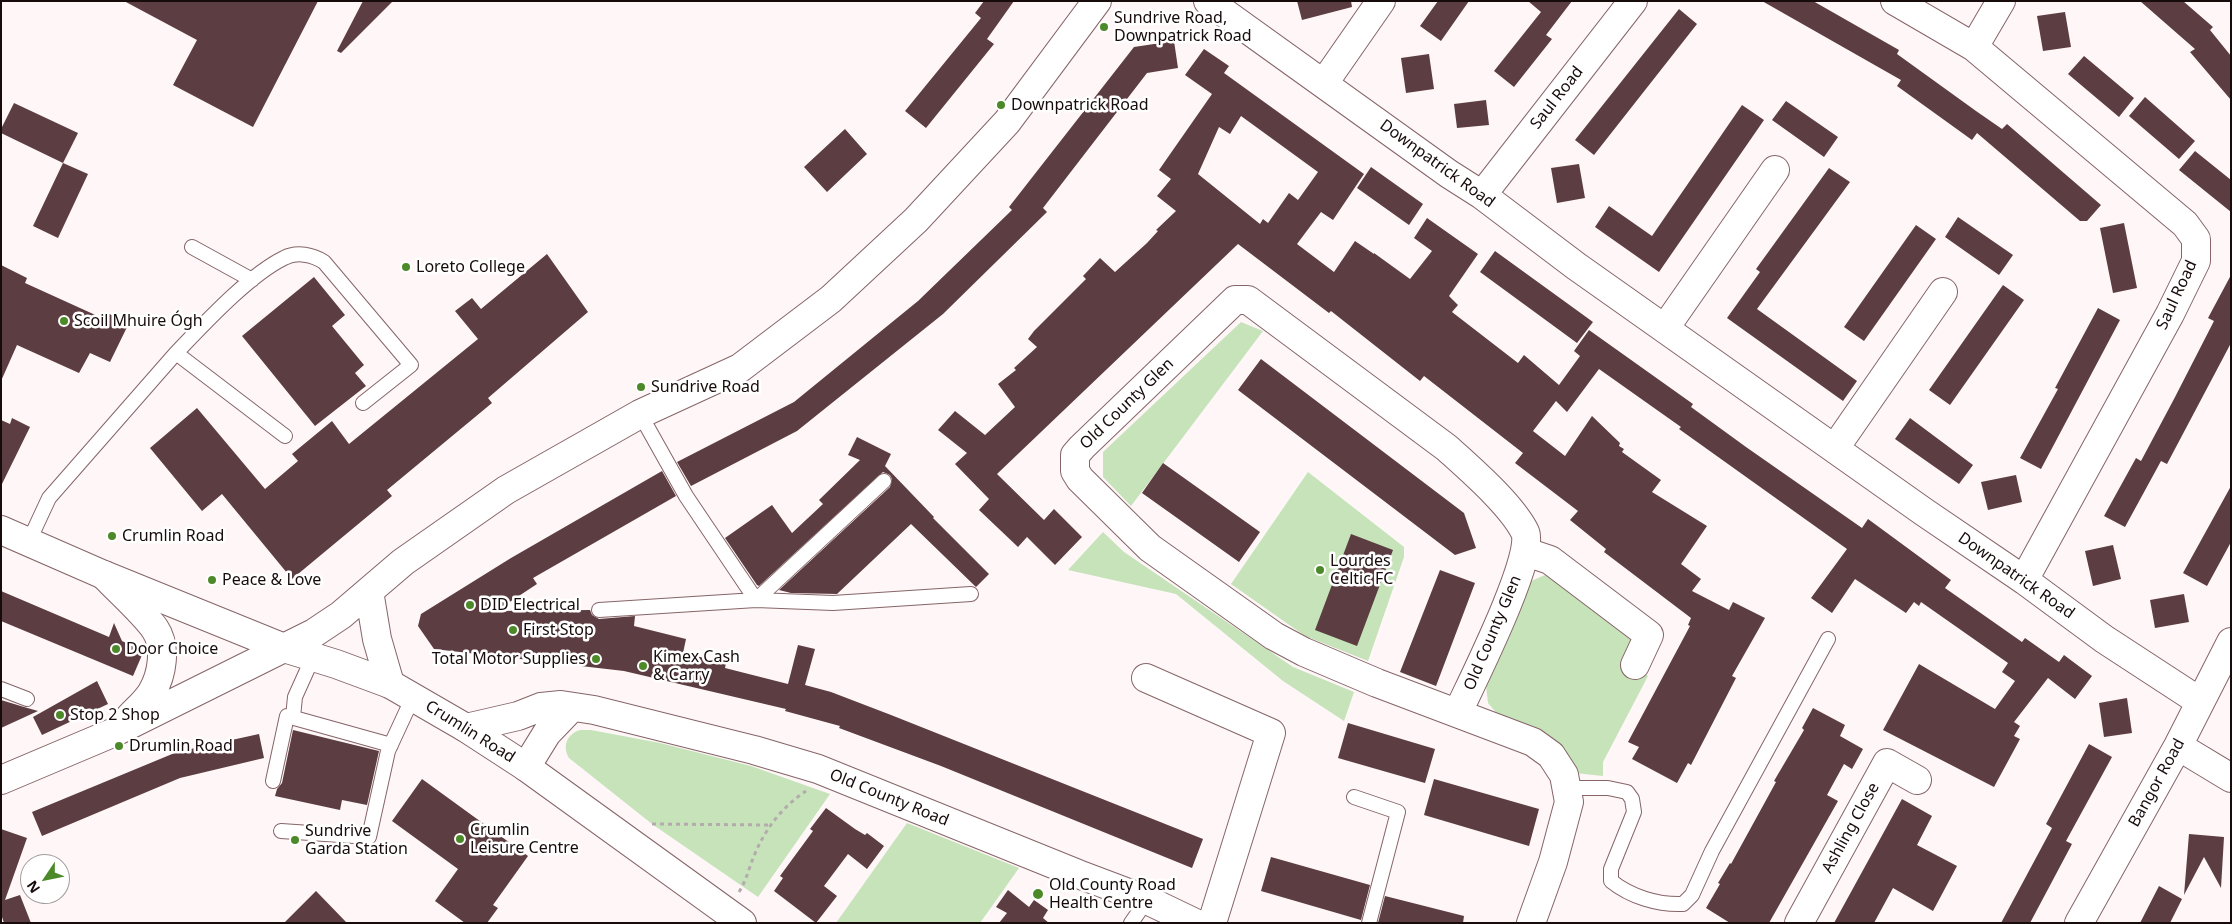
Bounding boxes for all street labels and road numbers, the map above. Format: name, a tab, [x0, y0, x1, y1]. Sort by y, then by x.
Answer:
street label: Saul Road	[1527, 63, 1587, 133]
street label: Downpatrick Road	[1376, 116, 1498, 212]
street label: Saul Road	[2153, 257, 2201, 333]
street label: Old County Glen	[1076, 354, 1178, 454]
street label: Downpatrick Road	[1954, 529, 2078, 623]
street label: Old County Glen	[1460, 573, 1526, 693]
street label: Crumlin Road	[422, 697, 518, 767]
street label: Bangor Road	[2125, 735, 2189, 831]
street label: Old County Road	[827, 765, 951, 831]
street label: Ashling Close	[1818, 779, 1884, 877]

